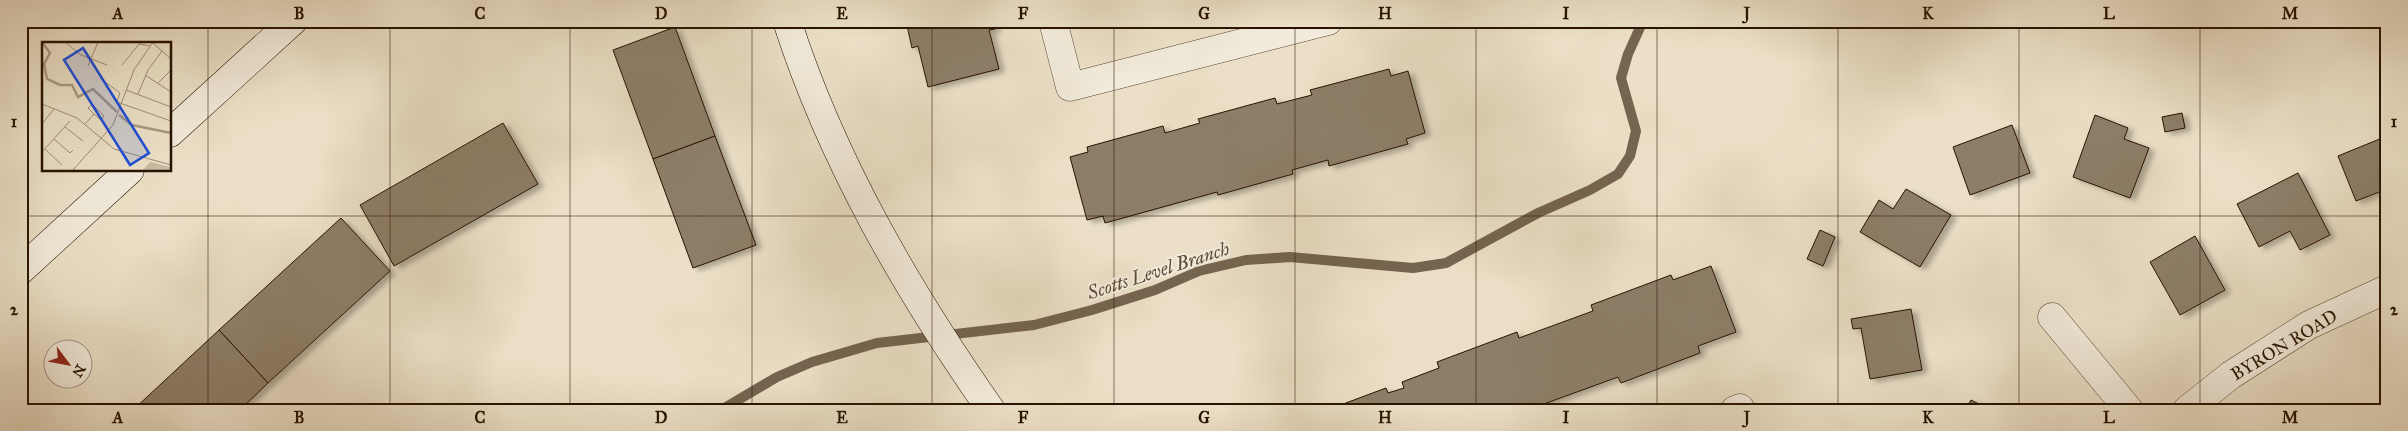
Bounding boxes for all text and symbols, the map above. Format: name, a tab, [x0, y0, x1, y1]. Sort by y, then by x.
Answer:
text: A	[112, 4, 124, 23]
text: B	[294, 4, 304, 23]
text: C	[475, 4, 486, 23]
text: D	[655, 4, 668, 23]
text: E	[836, 4, 848, 23]
text: F	[1018, 4, 1029, 23]
text: G	[1198, 4, 1210, 23]
text: H	[1378, 4, 1392, 23]
text: I	[1563, 4, 1570, 23]
text: J	[1742, 4, 1751, 24]
text: K	[1922, 4, 1934, 23]
text: L	[2103, 4, 2115, 23]
text: M	[2282, 4, 2299, 23]
inset map	[42, 42, 171, 171]
text: 1	[11, 112, 18, 131]
text: 1	[2391, 112, 2398, 131]
water label: Scotts Level Branch	[1083, 237, 1232, 305]
text: 2	[10, 300, 19, 319]
text: 2	[2390, 300, 2399, 319]
street label: BYRON ROAD	[2227, 305, 2341, 385]
north arrow	[42, 338, 92, 388]
text: N	[68, 361, 89, 380]
text: A	[112, 408, 124, 427]
text: B	[294, 408, 304, 427]
text: C	[475, 408, 486, 427]
text: D	[655, 408, 668, 427]
text: E	[836, 408, 848, 427]
text: F	[1018, 408, 1029, 427]
text: G	[1198, 408, 1210, 427]
text: H	[1378, 408, 1392, 427]
text: I	[1563, 408, 1570, 427]
text: J	[1742, 408, 1751, 428]
text: K	[1922, 408, 1934, 427]
text: L	[2103, 408, 2115, 427]
text: M	[2282, 408, 2299, 427]

